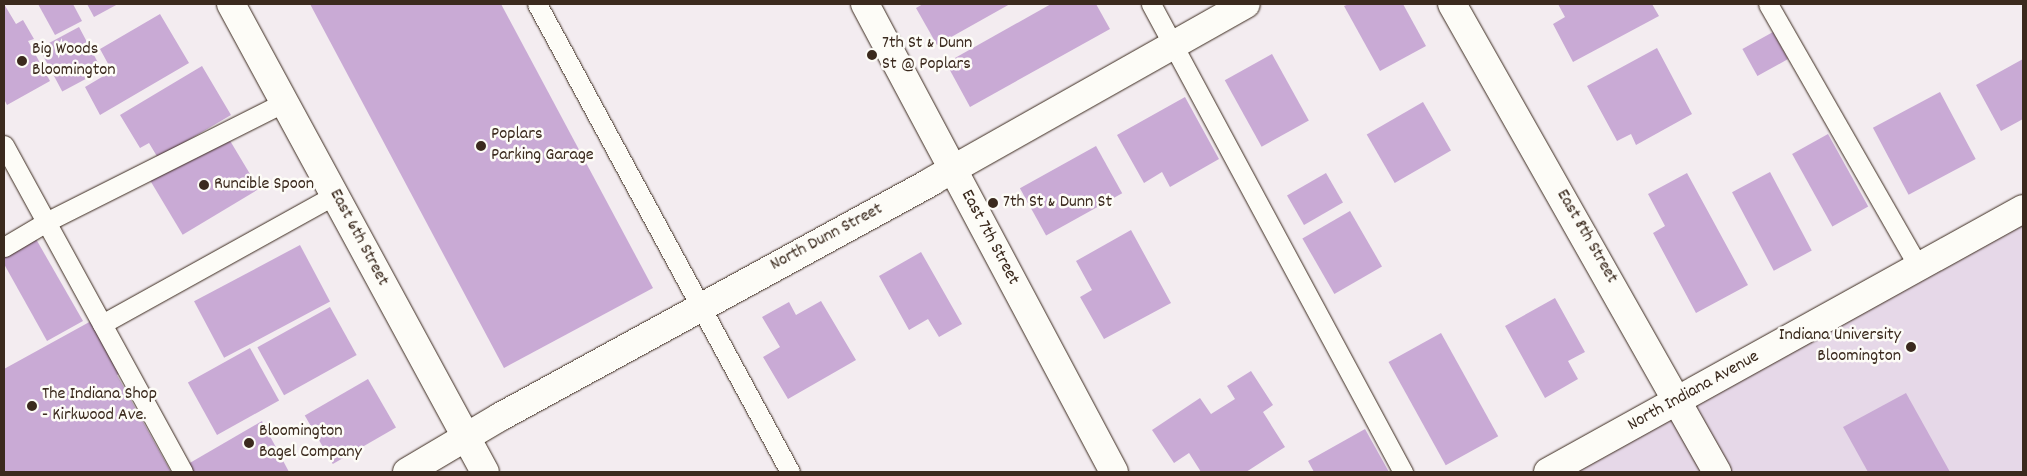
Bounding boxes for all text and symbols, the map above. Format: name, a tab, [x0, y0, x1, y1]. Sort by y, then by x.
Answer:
place label: 7th St & Dunn St @ Poplars	[882, 34, 972, 76]
place label: Big Woods Bloomington	[32, 40, 116, 82]
marker: 7th St & Dunn St @ Poplars	[866, 49, 878, 61]
marker: Big Woods Bloomington	[16, 55, 28, 67]
place label: Poplars Parking Garage	[491, 125, 594, 168]
marker: Poplars Parking Garage	[475, 140, 487, 152]
place label: Runcible Spoon	[214, 174, 314, 196]
marker: Runcible Spoon	[198, 179, 210, 191]
street label: East 6th Street	[323, 186, 393, 290]
street label: East 8th Street	[1550, 186, 1622, 288]
street label: East 7th Street	[955, 187, 1023, 289]
place label: 7th St & Dunn St	[1003, 192, 1112, 214]
marker: 7th St & Dunn St	[987, 197, 999, 209]
street label: North Dunn Street	[767, 199, 887, 277]
place label: Indiana University Bloomington	[1779, 326, 1901, 368]
marker: Indiana University Bloomington	[1905, 341, 1917, 353]
street label: North Indiana Avenue	[1625, 347, 1763, 437]
place label: The Indiana Shop - Kirkwood Ave.	[42, 385, 157, 428]
marker: The Indiana Shop - Kirkwood Ave.	[26, 400, 38, 412]
place label: Bloomington Bagel Company	[259, 422, 362, 464]
marker: Bloomington Bagel Company	[243, 437, 255, 449]

